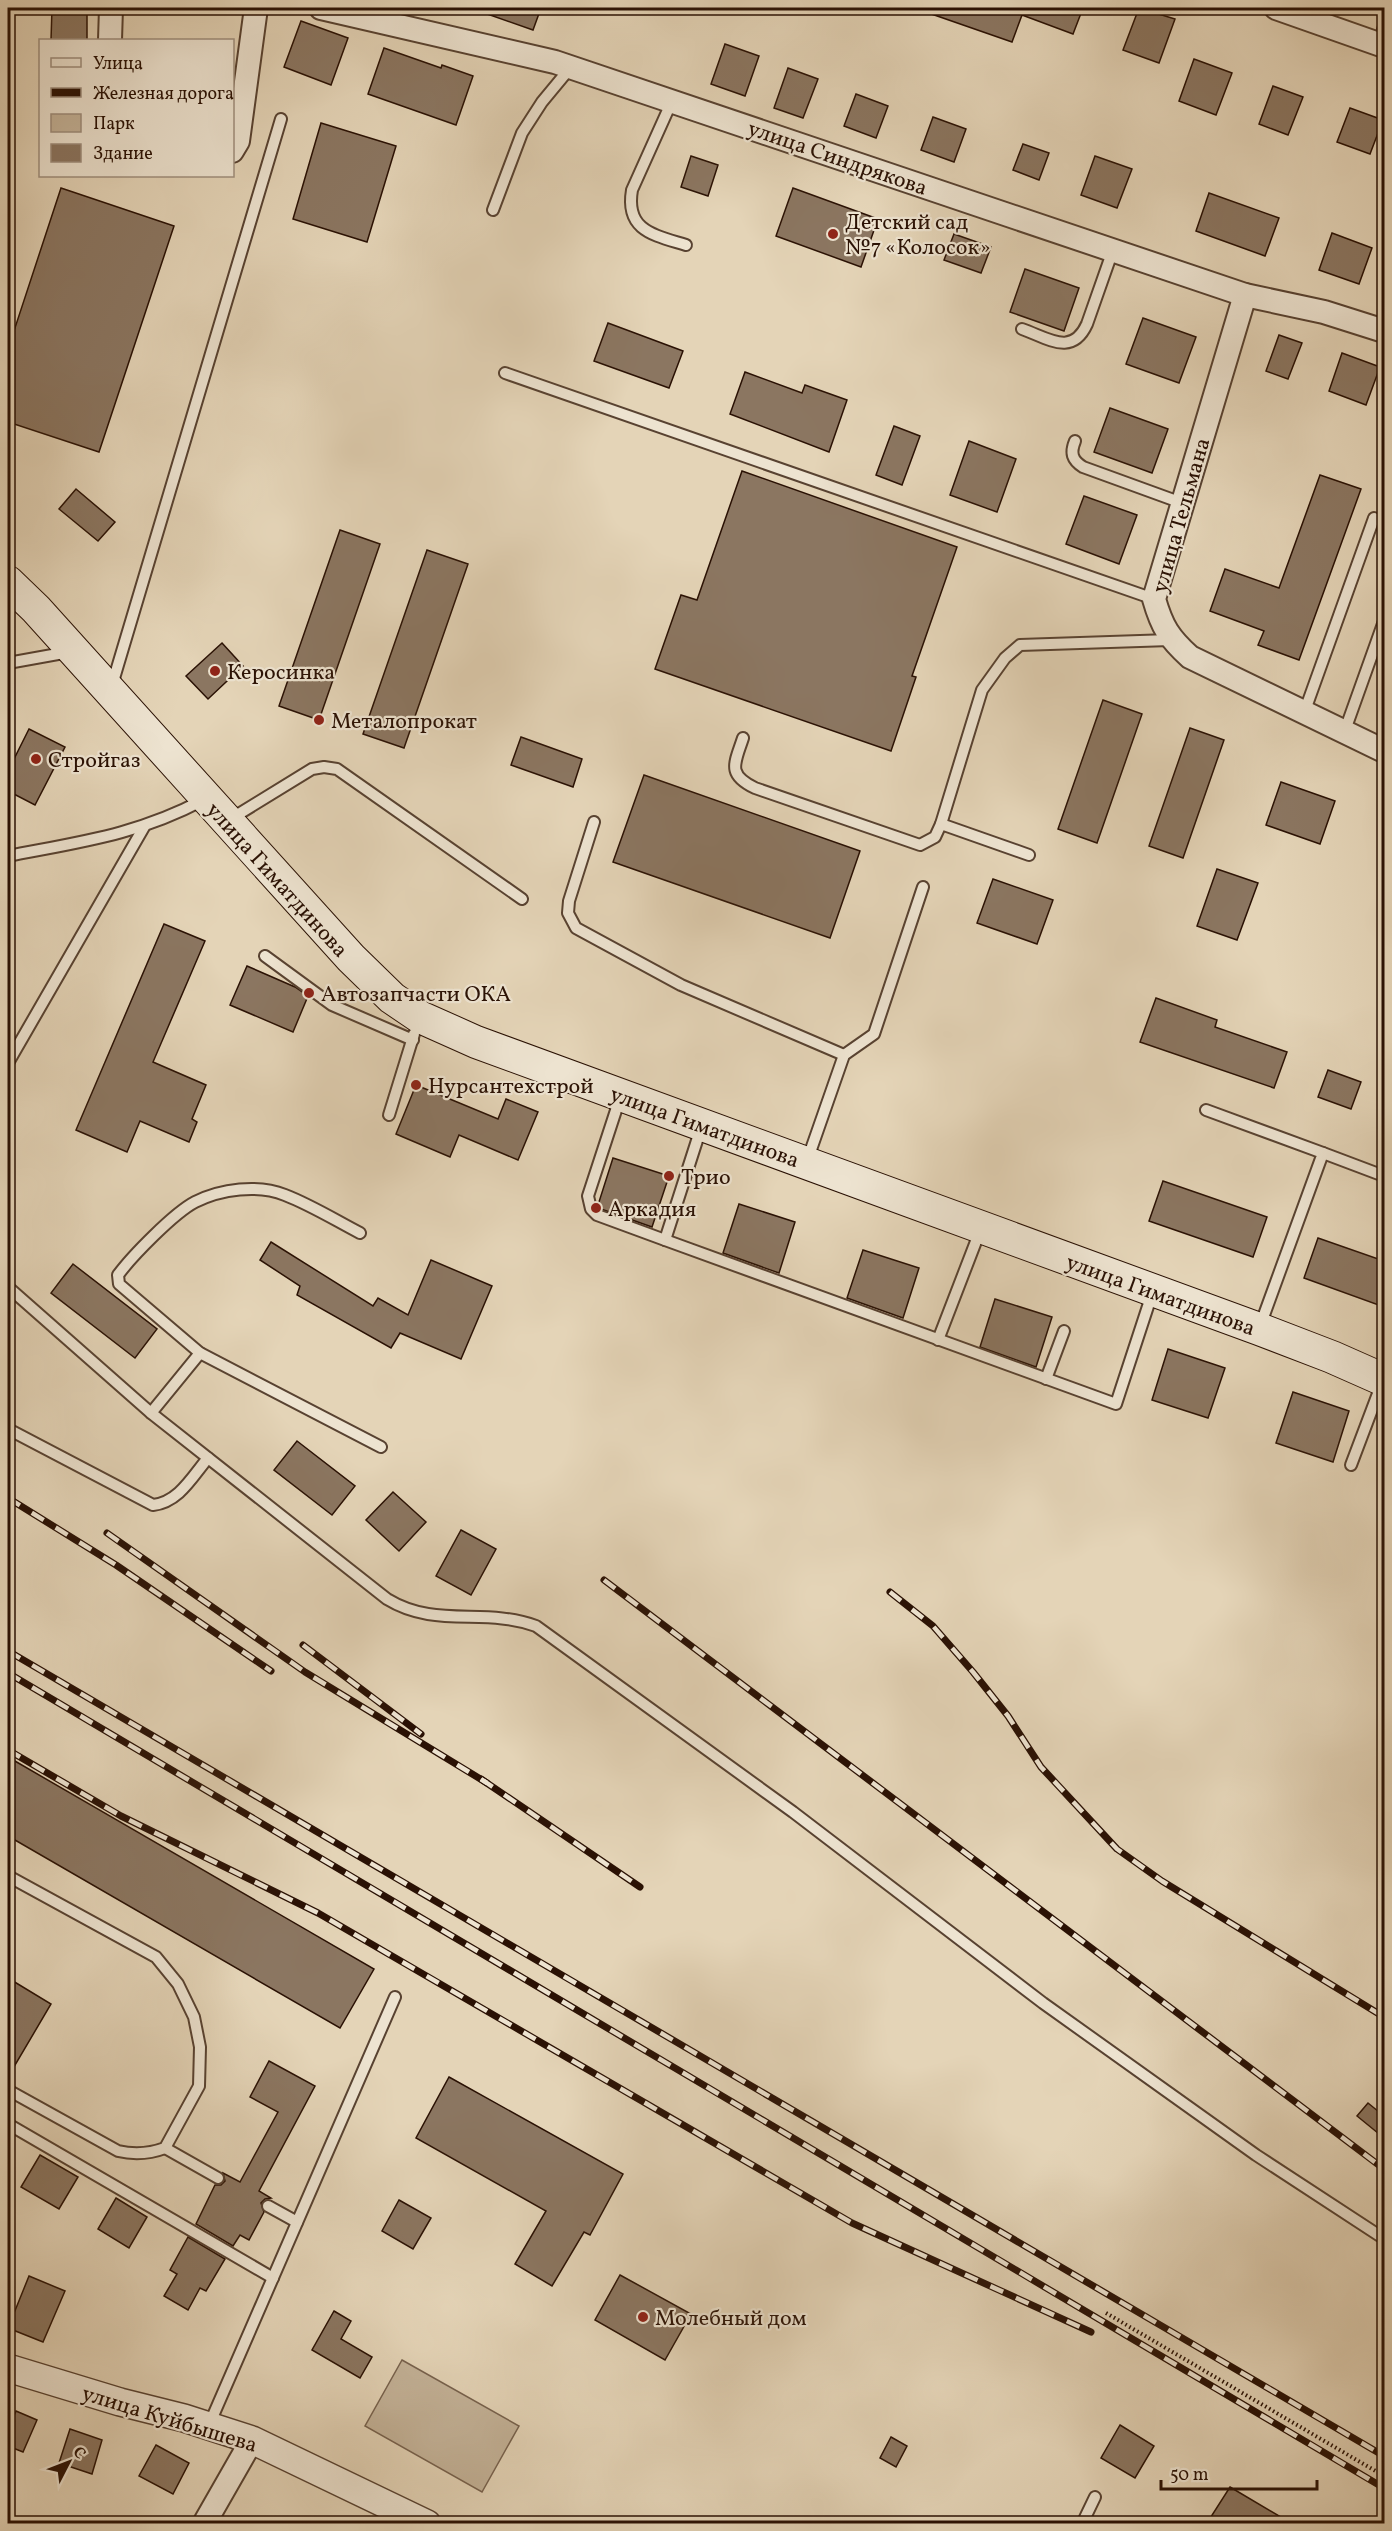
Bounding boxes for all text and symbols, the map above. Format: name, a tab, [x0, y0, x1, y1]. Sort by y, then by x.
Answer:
legend	[39, 39, 234, 177]
text: Улица	[93, 52, 143, 77]
text: Железная дорога	[93, 82, 234, 107]
text: Парк	[93, 112, 135, 137]
street label: улица Синдрякова	[743, 114, 931, 205]
text: Здание	[93, 142, 153, 167]
place label: Детский сад №7 «Колосок»	[845, 208, 991, 264]
marker: Детский сад №7 «Колосок»	[826, 227, 840, 241]
street label: улица Тельмана	[1145, 434, 1219, 597]
place label: Керосинка	[227, 658, 335, 689]
marker: Керосинка	[208, 664, 222, 678]
place label: Металопрокат	[331, 707, 477, 738]
marker: Металопрокат	[312, 713, 326, 727]
place label: Стройгаз	[48, 746, 140, 777]
marker: Стройгаз	[29, 752, 43, 766]
street label: улица Гиматдинова	[198, 796, 354, 965]
place label: Автозапчасти ОКА	[321, 980, 511, 1011]
marker: Автозапчасти ОКА	[302, 986, 316, 1000]
place label: Нурсантехстрой	[428, 1072, 594, 1103]
marker: Нурсантехстрой	[409, 1078, 423, 1092]
street label: улица Гиматдинова	[605, 1080, 803, 1177]
place label: Трио	[681, 1163, 731, 1194]
marker: Трио	[662, 1169, 676, 1183]
place label: Аркадия	[608, 1195, 696, 1226]
marker: Аркадия	[589, 1201, 603, 1215]
street label: улица Гиматдинова	[1061, 1248, 1259, 1345]
place label: Молебный дом	[655, 2304, 806, 2335]
marker: Молебный дом	[636, 2310, 650, 2324]
street label: улица Куйбышева	[78, 2379, 261, 2462]
north arrow	[39, 2432, 99, 2492]
text: С	[67, 2442, 90, 2464]
scale bar	[1161, 2453, 1317, 2491]
text: 50 m	[1170, 2463, 1209, 2488]

